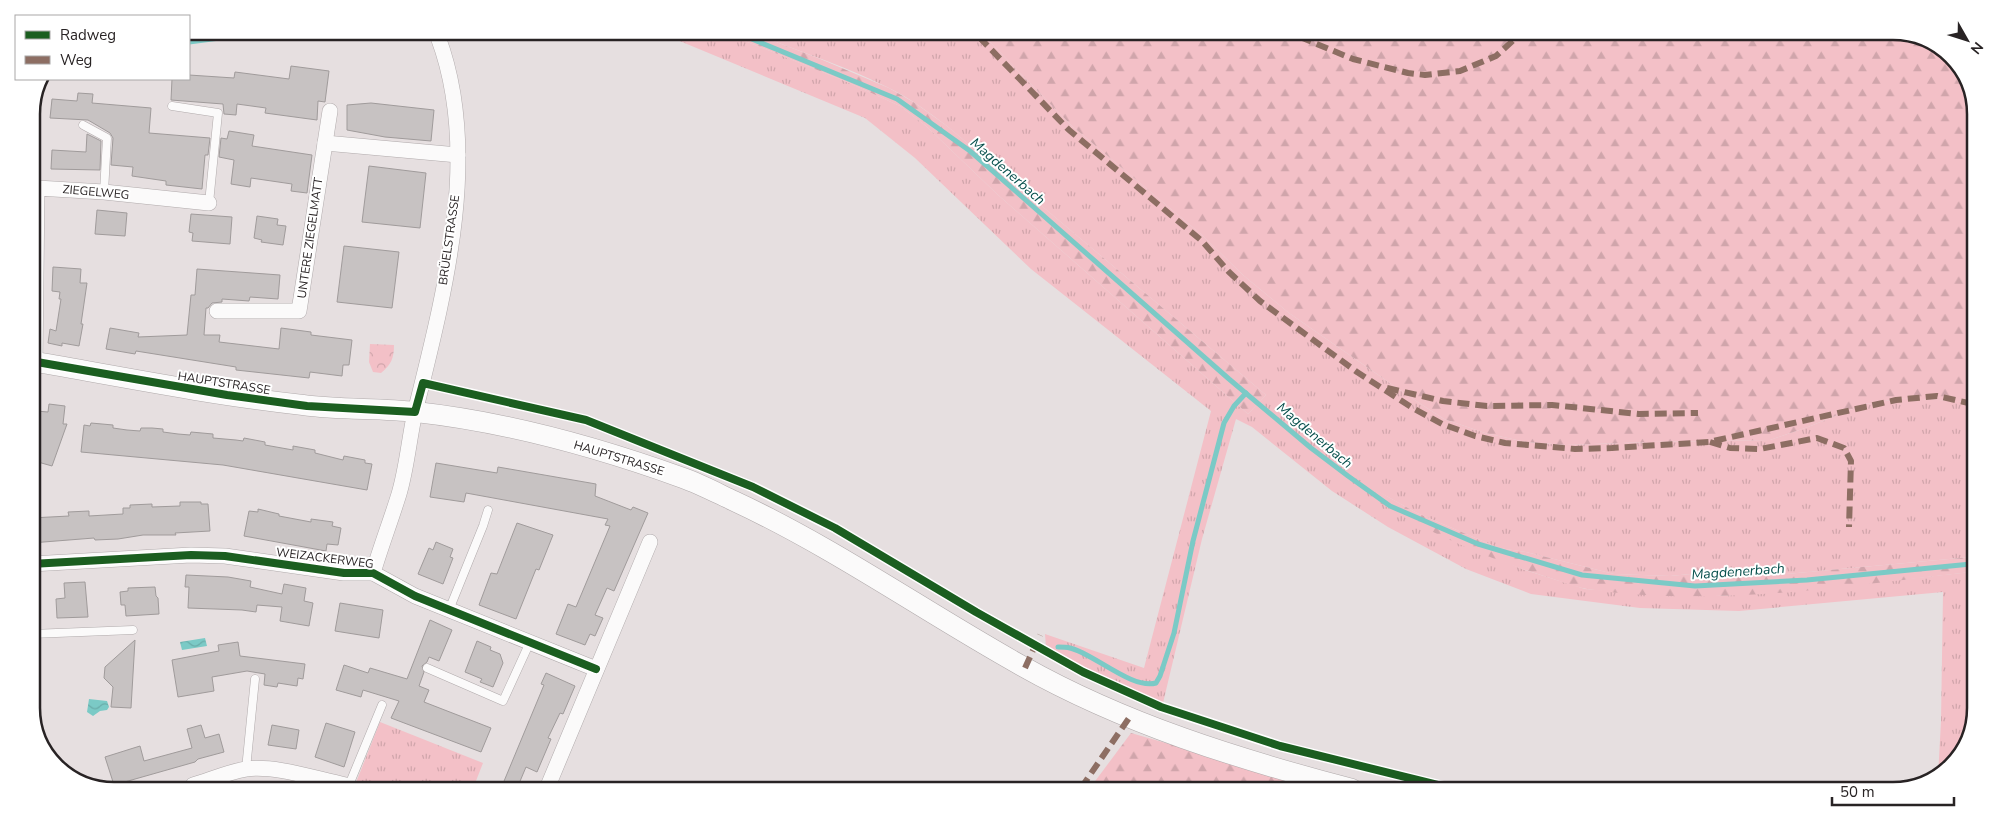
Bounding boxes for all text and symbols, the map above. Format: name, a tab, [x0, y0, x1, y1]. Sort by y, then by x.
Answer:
legend	[15, 15, 190, 80]
north arrow	[1942, 15, 1992, 65]
text: Radweg	[60, 25, 116, 45]
text: N	[1966, 38, 1987, 58]
text: Weg	[60, 50, 92, 70]
water label: Magdenerbach	[966, 133, 1049, 209]
street label: UNTERE ZIEGELMATT	[294, 176, 327, 299]
street label: ZIEGELWEG	[62, 181, 130, 203]
street label: BRÜELSTRASSE	[435, 194, 463, 286]
street label: HAUPTSTRASSE	[177, 368, 271, 398]
water label: Magdenerbach	[1273, 398, 1357, 473]
street label: HAUPTSTRASSE	[572, 437, 666, 479]
street label: WEIZACKERWEG	[275, 544, 375, 572]
water label: Magdenerbach	[1691, 559, 1785, 584]
scale bar	[1832, 774, 1954, 806]
text: 50 m	[1840, 782, 1875, 802]

